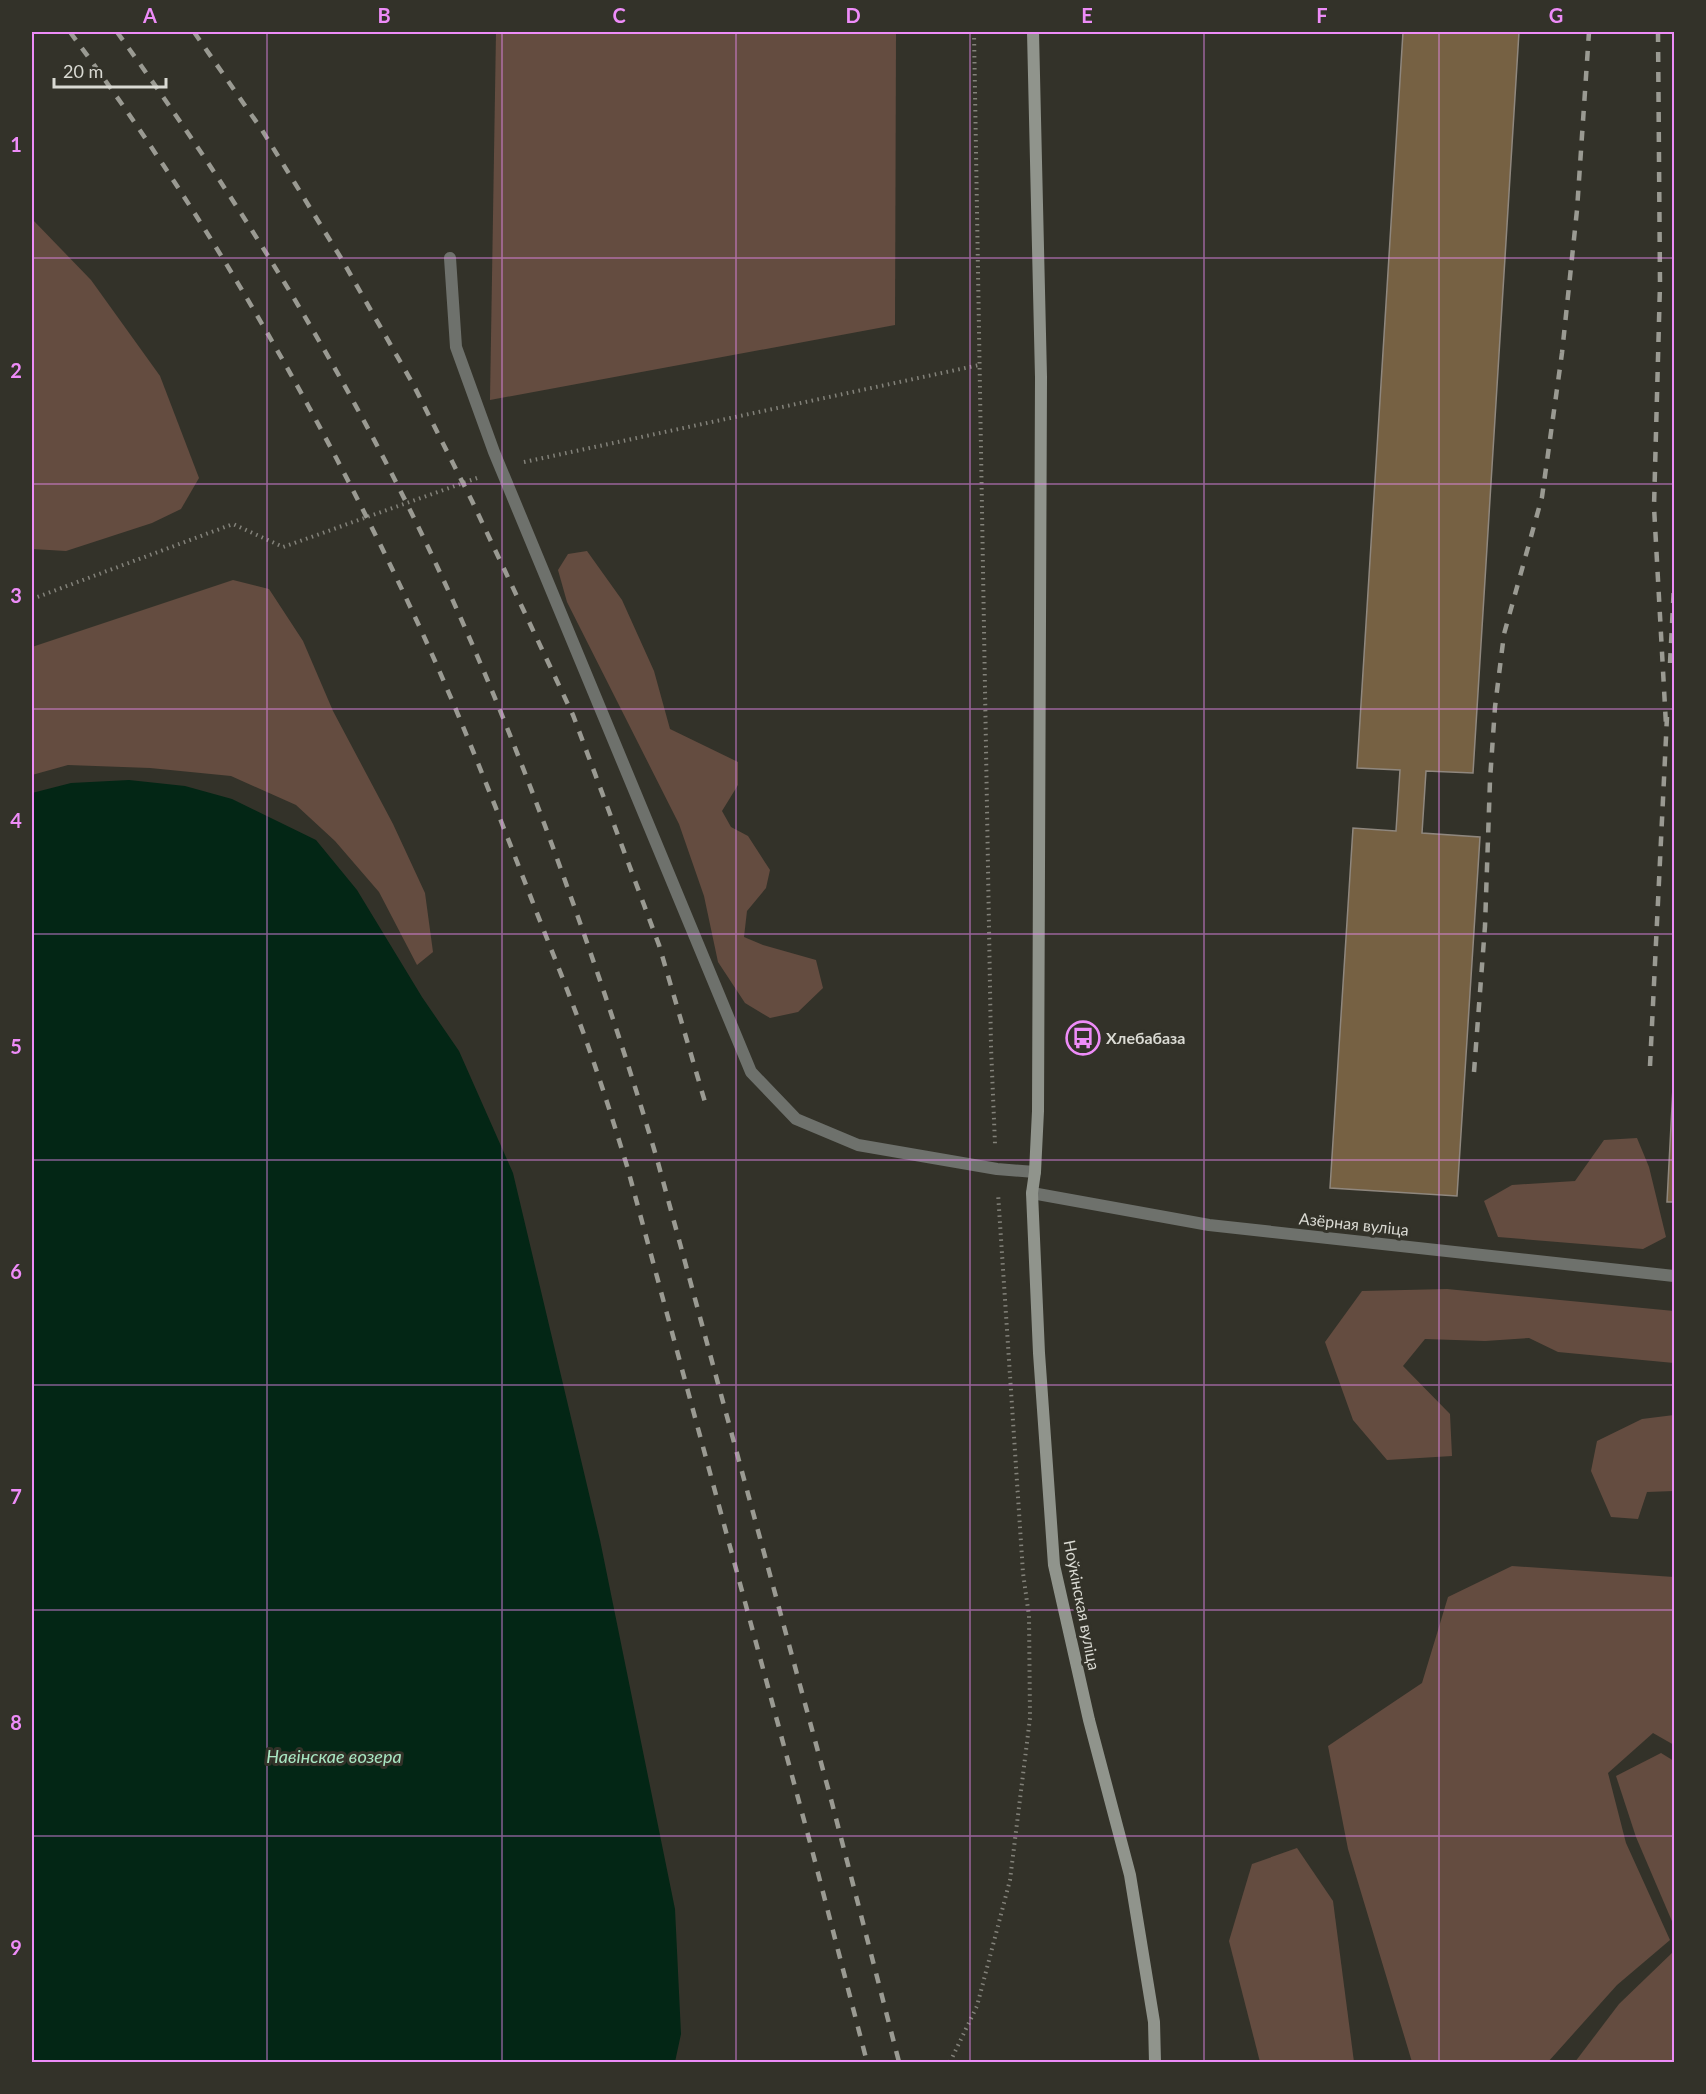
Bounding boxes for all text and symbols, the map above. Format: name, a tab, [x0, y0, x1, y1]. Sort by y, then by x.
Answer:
text: A	[142, 3, 157, 27]
text: B	[377, 3, 391, 27]
text: C	[612, 3, 626, 27]
text: D	[845, 3, 861, 27]
text: E	[1081, 3, 1093, 27]
text: F	[1316, 3, 1328, 27]
text: G	[1549, 3, 1563, 27]
scale bar	[54, 51, 166, 89]
text: 20 m	[63, 60, 103, 82]
text: 1	[10, 132, 22, 156]
text: 2	[10, 358, 22, 382]
text: 3	[10, 583, 22, 607]
text: 4	[10, 808, 22, 832]
bus stop icon: Хлебабаза	[1065, 1020, 1101, 1056]
place label: Хлебабаза	[1106, 1028, 1185, 1047]
text: 5	[10, 1034, 22, 1058]
street label: Азёрная вуліца	[1298, 1208, 1410, 1239]
text: 6	[10, 1259, 22, 1283]
text: 7	[10, 1484, 22, 1508]
street label: Ноўкінская вуліца	[1061, 1538, 1104, 1672]
text: 8	[10, 1710, 22, 1734]
water label: Навінскае возера	[266, 1745, 402, 1767]
text: 9	[10, 1935, 22, 1959]

